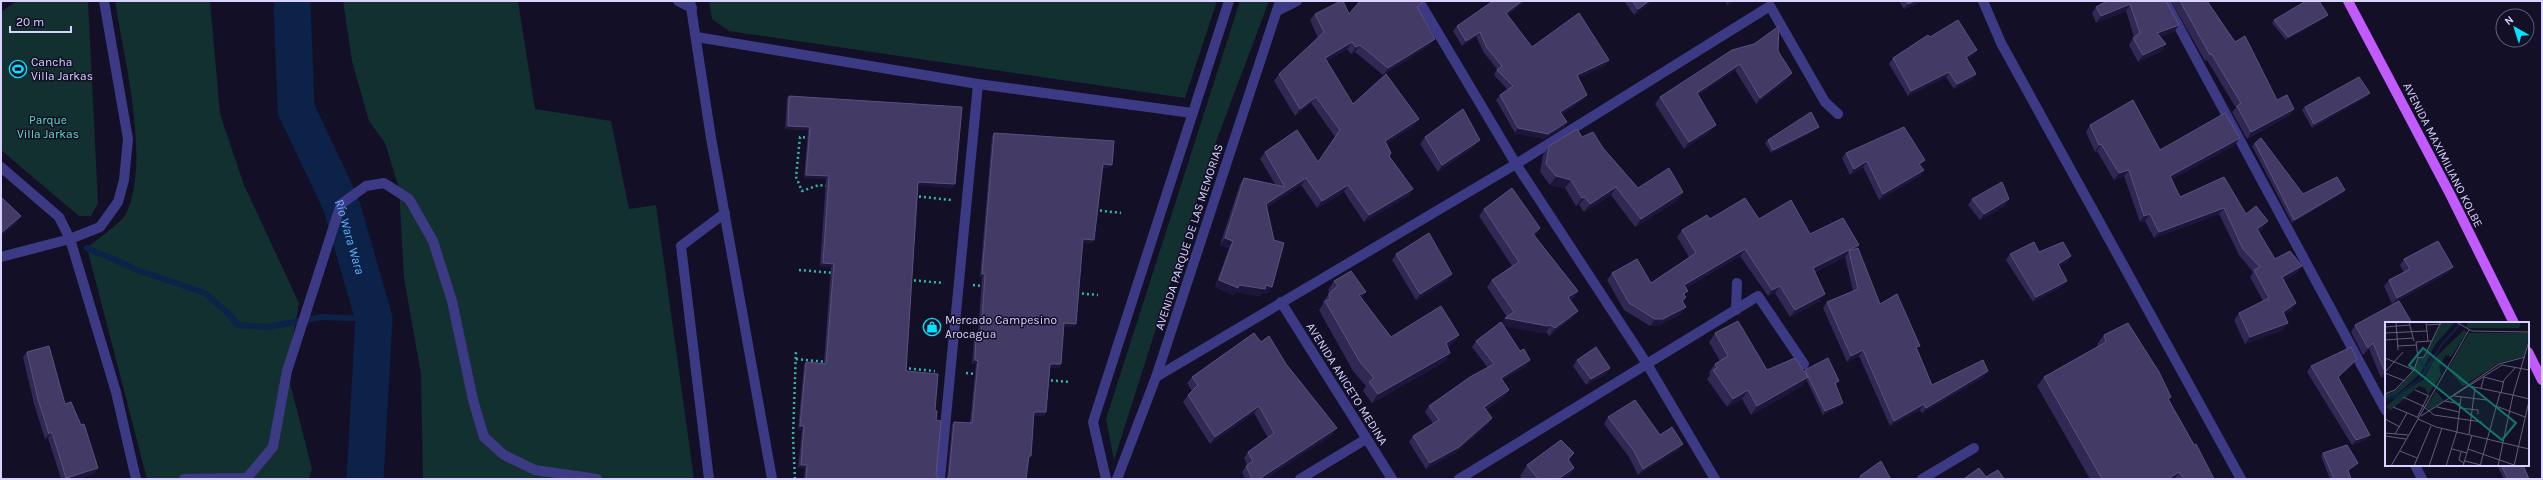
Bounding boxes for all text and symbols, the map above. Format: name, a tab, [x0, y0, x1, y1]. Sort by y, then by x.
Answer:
scale bar	[10, 8, 71, 34]
north arrow	[2495, 8, 2535, 48]
text: N	[2502, 13, 2516, 28]
text: 20 m	[16, 15, 44, 29]
place label: Cancha Villa Jarkas	[31, 55, 93, 83]
sports icon: Cancha Villa Jarkas	[8, 59, 28, 79]
street label: AVENIDA MAXIMILIANO KOLBE	[2400, 80, 2486, 230]
park label: Parque Villa Jarkas	[17, 113, 79, 141]
street label: AVENIDA PARQUE DE LAS MEMORIAS	[1152, 142, 1226, 332]
water label: Río Wara Wara	[332, 196, 368, 276]
place label: Mercado Campesino Arocagua	[945, 313, 1057, 341]
shop icon: Mercado Campesino Arocagua	[922, 317, 942, 337]
street label: AVENIDA ANICETO MEDINA	[1304, 320, 1391, 448]
inset map	[2385, 322, 2529, 466]

